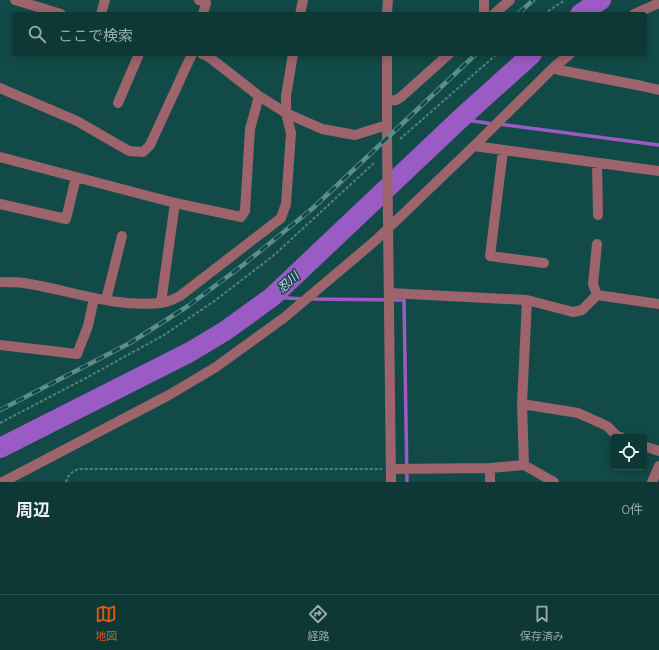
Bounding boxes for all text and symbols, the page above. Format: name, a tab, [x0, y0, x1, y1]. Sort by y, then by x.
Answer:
search box	[12, 12, 647, 56]
icon: search	[26, 23, 48, 45]
text: ここで検索	[58, 26, 133, 45]
water label: 忍川	[274, 267, 303, 296]
map controls	[611, 434, 647, 470]
button: locate	[611, 434, 647, 470]
text: 周辺	[16, 500, 50, 520]
text: 0件	[621, 501, 643, 517]
tab: 地図	[95, 603, 117, 643]
tab: 経路	[307, 603, 329, 643]
tab: 保存済み	[520, 603, 564, 643]

